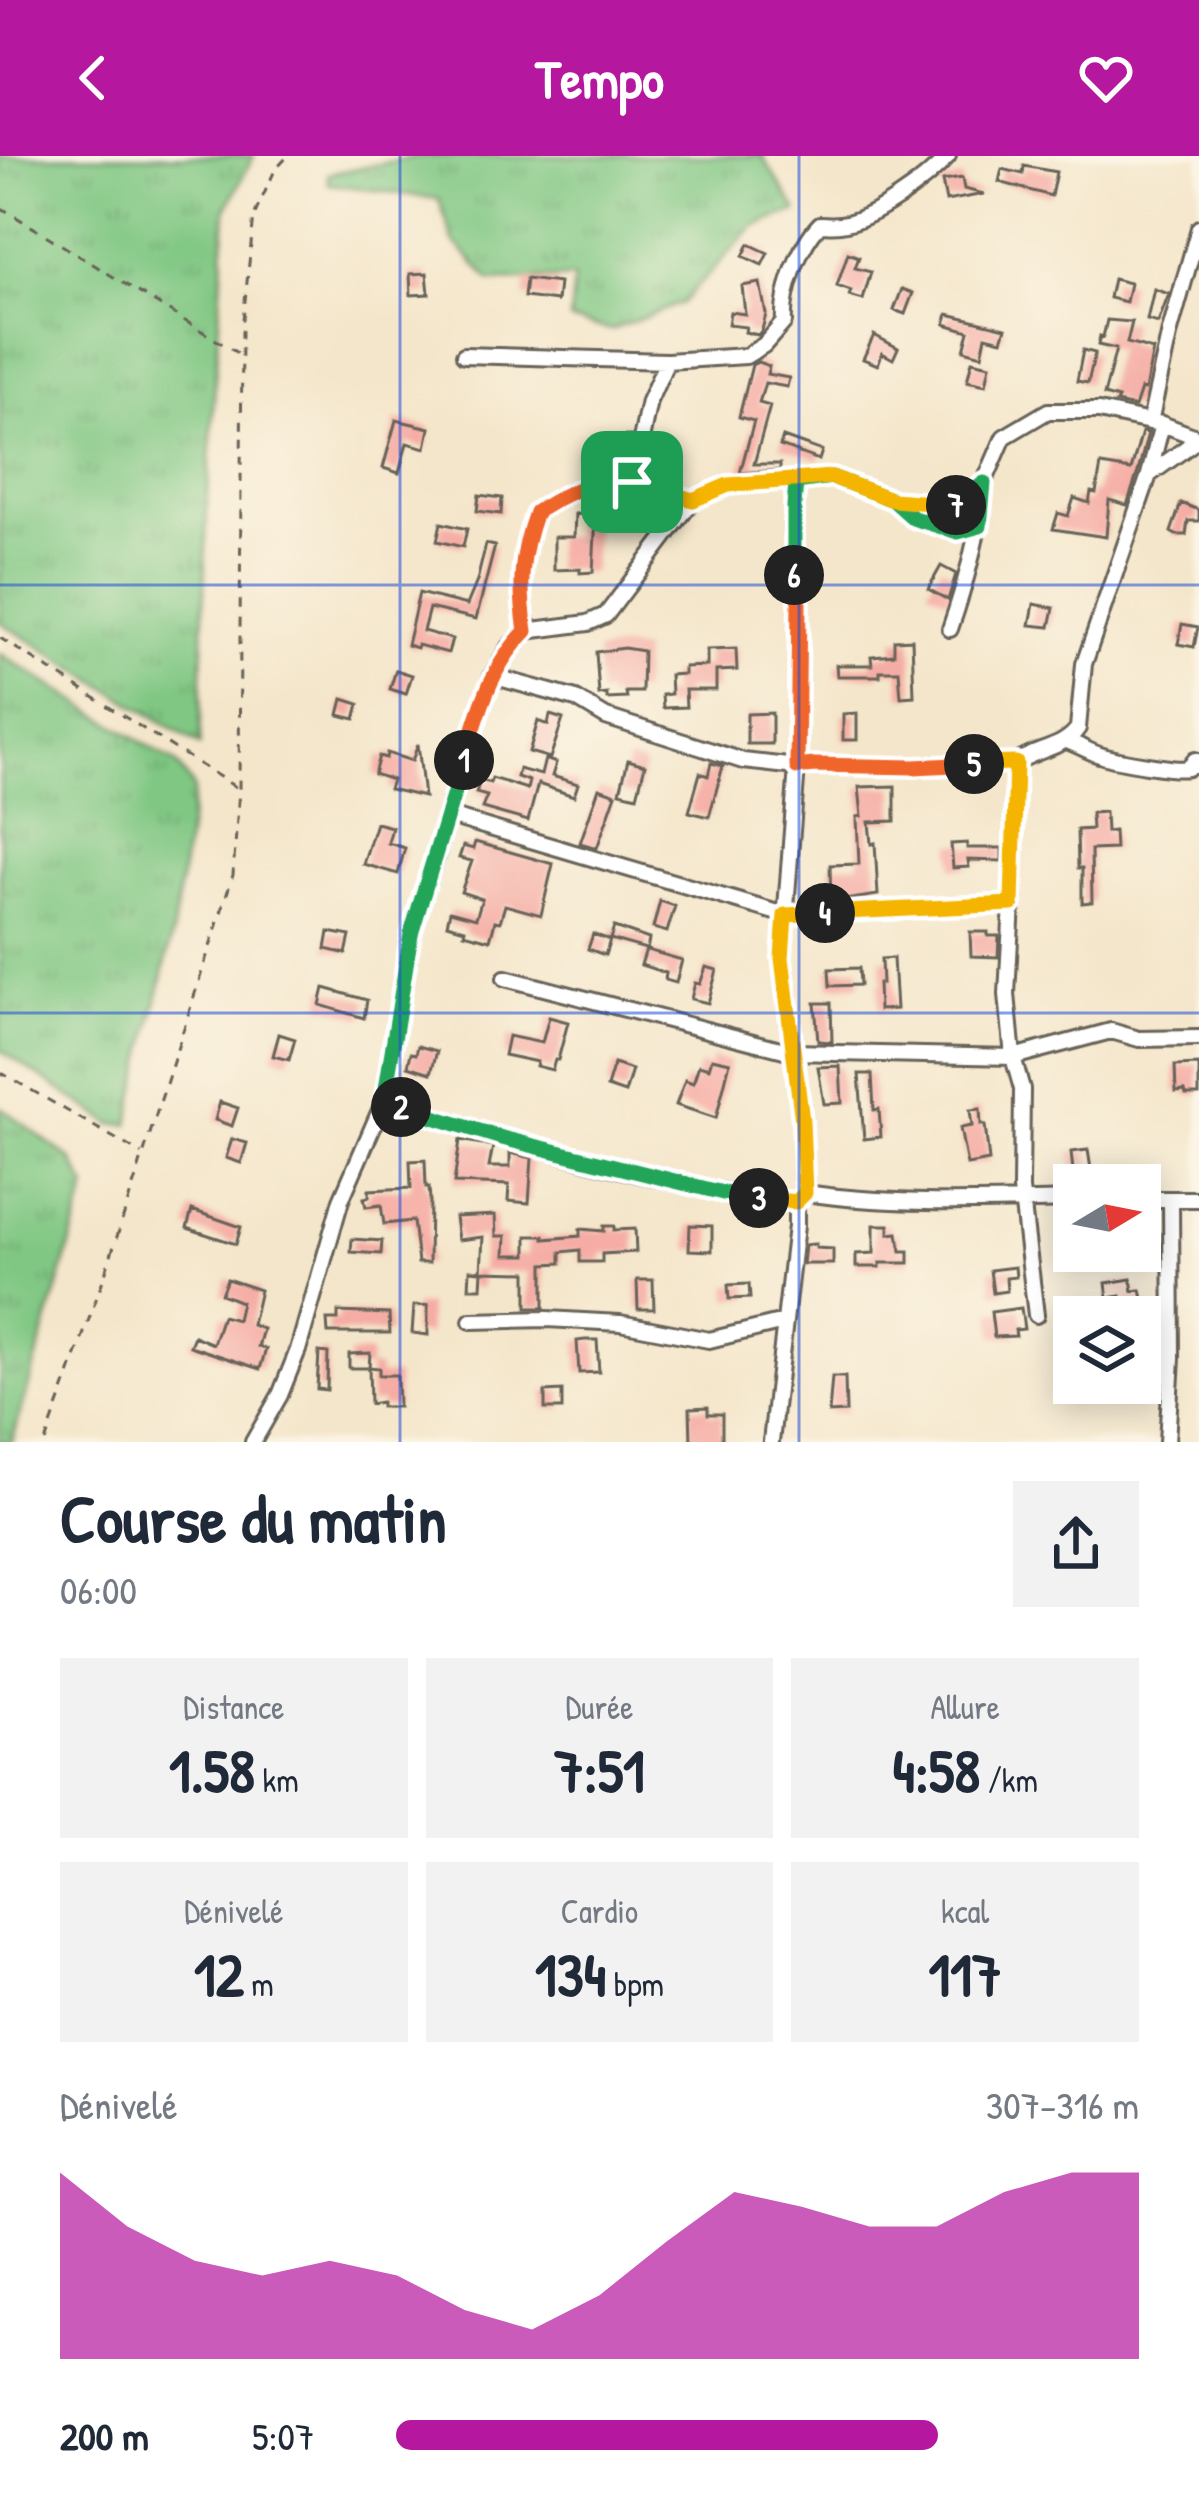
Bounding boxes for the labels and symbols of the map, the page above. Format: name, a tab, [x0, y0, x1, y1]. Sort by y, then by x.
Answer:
pin	[581, 431, 683, 533]
pin: 7	[926, 475, 986, 535]
pin: 6	[764, 545, 824, 605]
pin: 1	[434, 730, 494, 790]
pin: 5	[944, 734, 1004, 794]
pin: 4	[795, 883, 855, 943]
pin: 2	[371, 1077, 431, 1137]
north arrow	[1053, 1164, 1161, 1272]
pin: 3	[729, 1168, 789, 1228]

